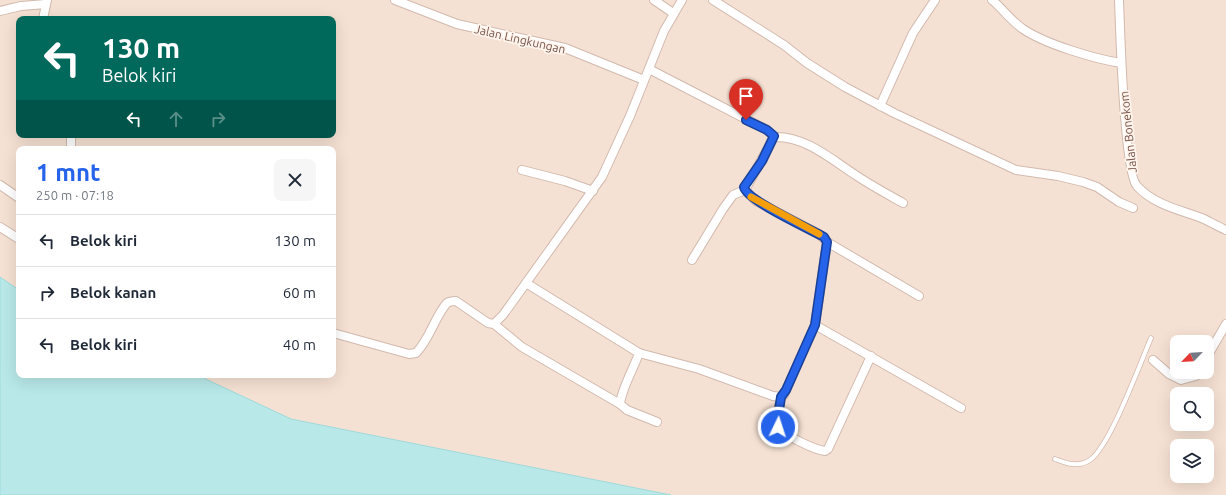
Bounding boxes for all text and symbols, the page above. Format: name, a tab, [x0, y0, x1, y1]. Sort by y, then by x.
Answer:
street label: Jalan Lingkungan	[473, 22, 567, 56]
icon: left	[36, 32, 88, 84]
text: 130 m	[102, 32, 180, 63]
text: Belok kiri	[102, 65, 176, 85]
pin	[729, 79, 763, 120]
icon: arrive	[735, 85, 757, 107]
street label: Jalan Bonekom	[1117, 90, 1139, 174]
icon: left	[123, 108, 145, 130]
icon: ahead	[165, 108, 187, 130]
icon: right	[207, 108, 229, 130]
text: 1 mnt	[36, 159, 100, 186]
button: close	[274, 159, 316, 201]
text: 250 m · 07:18	[36, 188, 114, 202]
icon: left	[36, 230, 58, 252]
text: Belok kiri	[70, 232, 137, 249]
text: 130 m	[274, 232, 316, 249]
icon: right	[36, 282, 58, 304]
text: Belok kanan	[70, 284, 156, 301]
text: 60 m	[283, 284, 316, 301]
icon: left	[36, 334, 58, 356]
north arrow	[1170, 335, 1214, 379]
map controls	[1170, 335, 1214, 483]
text: Belok kiri	[70, 336, 137, 353]
text: 40 m	[283, 336, 316, 353]
button: search	[1170, 387, 1214, 431]
position arrow	[757, 406, 799, 448]
button: layers	[1170, 439, 1214, 483]

